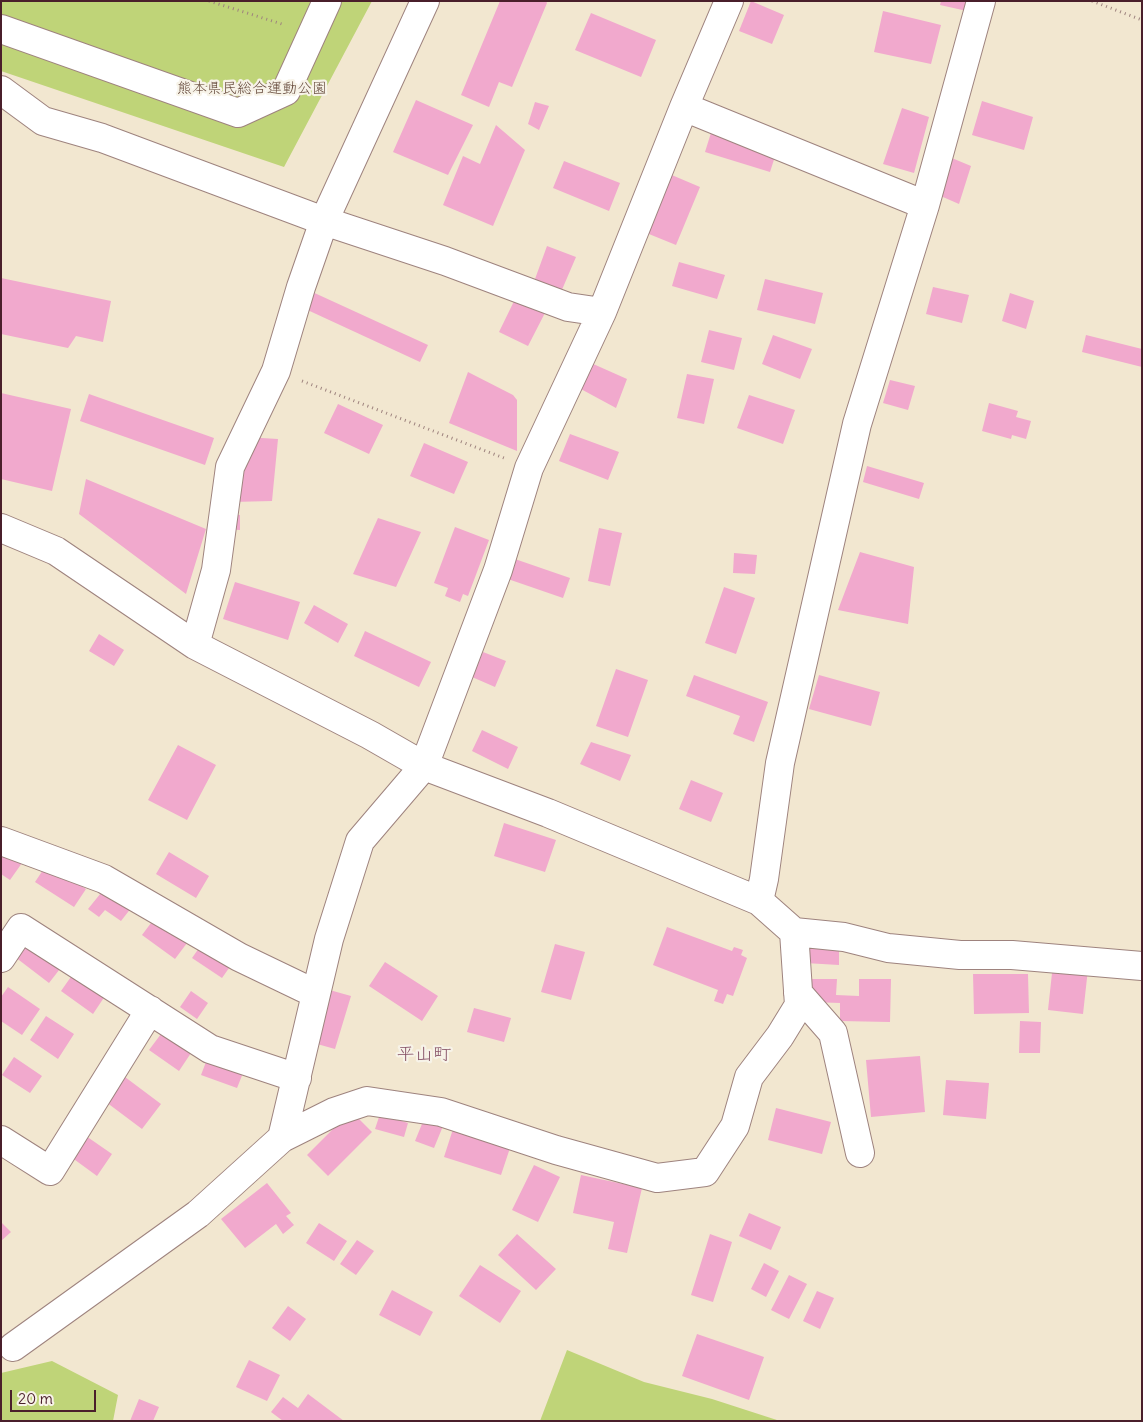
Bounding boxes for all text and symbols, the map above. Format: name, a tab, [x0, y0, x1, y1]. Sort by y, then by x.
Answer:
park label: 熊本県民総合運動公園	[177, 80, 327, 98]
district label: 平山町	[397, 1044, 451, 1066]
scale bar	[12, 1380, 99, 1412]
text: 20 m	[18, 1389, 53, 1408]

